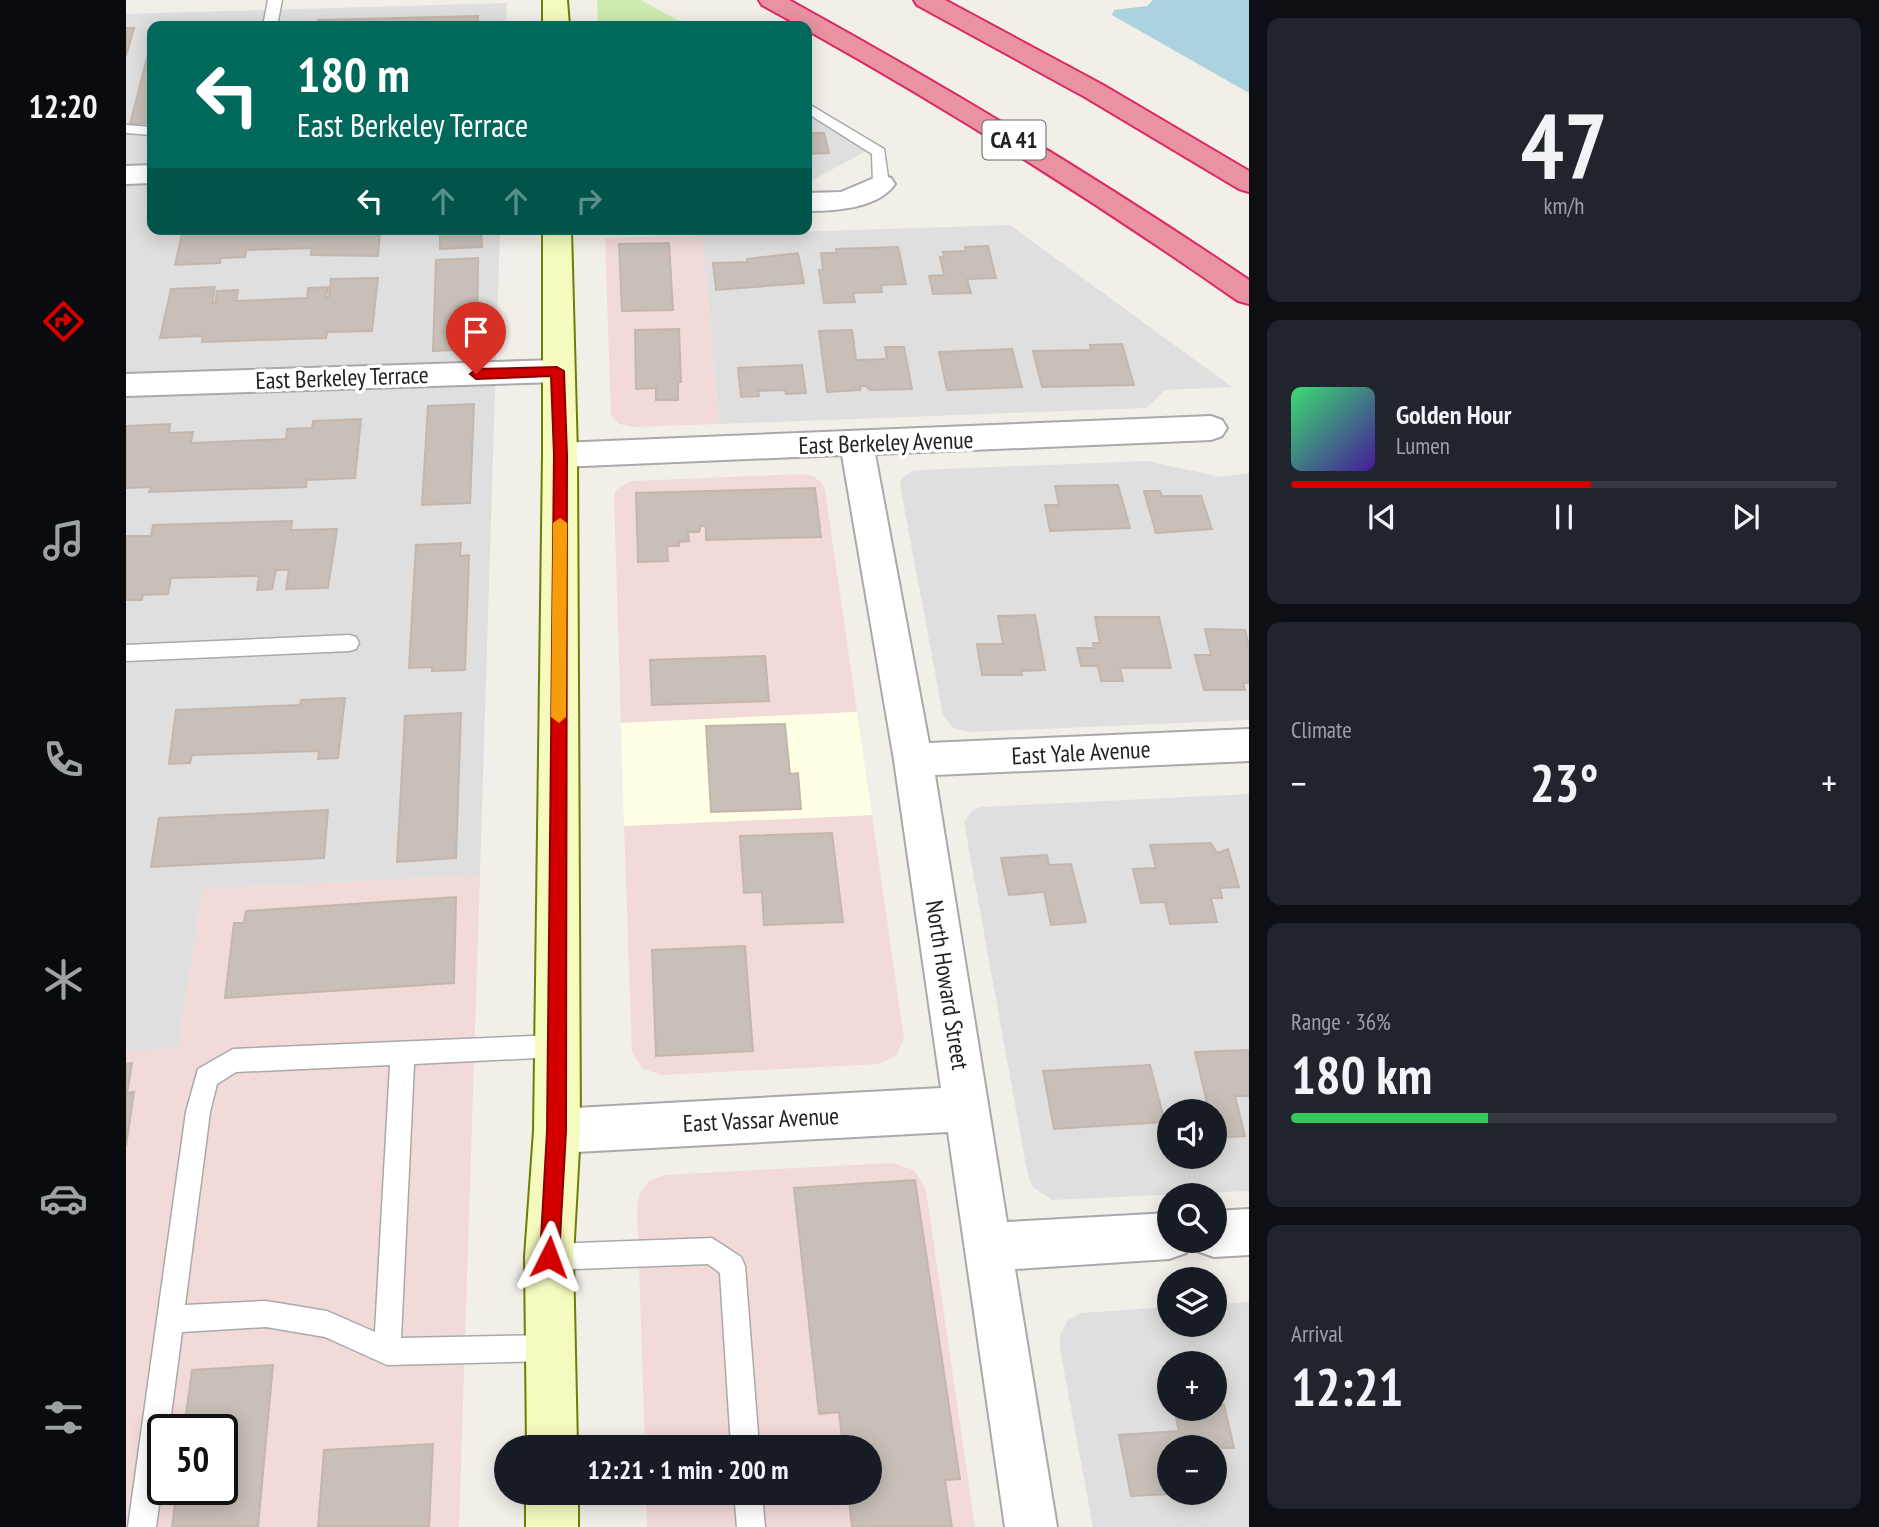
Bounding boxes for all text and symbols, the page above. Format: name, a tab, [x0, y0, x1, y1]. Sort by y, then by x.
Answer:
text: 180 m	[297, 42, 410, 106]
icon: left	[182, 49, 273, 140]
text: 12:20	[28, 85, 98, 127]
text: 47	[1521, 86, 1608, 204]
text: East Berkeley Terrace	[297, 104, 528, 146]
road number: CA 41	[982, 120, 1046, 160]
icon: left	[351, 182, 389, 220]
icon: ahead	[424, 182, 462, 220]
icon: ahead	[497, 182, 535, 220]
icon: right	[570, 182, 608, 220]
text: km/h	[1544, 191, 1584, 220]
icon: directions	[39, 297, 88, 346]
pin	[446, 302, 506, 374]
icon: arrive	[457, 313, 495, 351]
street label: East Berkeley Terrace	[255, 359, 429, 396]
text: Golden Hour	[1396, 398, 1511, 431]
street label: East Berkeley Avenue	[798, 424, 974, 461]
text: Lumen	[1396, 431, 1450, 460]
icon: previous	[1363, 498, 1401, 536]
icon: pause	[1545, 498, 1583, 536]
icon: next	[1727, 498, 1765, 536]
icon: music	[39, 516, 88, 565]
text: Climate	[1291, 715, 1352, 744]
street label: East Yale Avenue	[1011, 733, 1151, 772]
icon: phone	[39, 735, 88, 784]
text: 23°	[1530, 749, 1598, 816]
text: −	[1291, 758, 1307, 807]
text: +	[1821, 758, 1837, 807]
street label: North Howard Street	[919, 898, 976, 1072]
icon: climate	[39, 955, 88, 1004]
text: Range · 36%	[1291, 1007, 1391, 1036]
text: 180 km	[1291, 1041, 1432, 1108]
map controls	[1157, 1099, 1227, 1505]
button: sound	[1157, 1099, 1227, 1169]
street label: East Vassar Avenue	[682, 1100, 840, 1139]
icon: car	[39, 1174, 88, 1223]
button: search	[1157, 1183, 1227, 1253]
position arrow	[512, 1220, 586, 1294]
button: layers	[1157, 1267, 1227, 1337]
text: Arrival	[1291, 1319, 1343, 1348]
button: +	[1157, 1351, 1227, 1421]
text: 12:21	[1291, 1353, 1403, 1420]
icon: filters	[39, 1393, 88, 1442]
speed limit sign: 50	[147, 1414, 238, 1505]
button: −	[1157, 1435, 1227, 1505]
text: 12:21 · 1 min · 200 m	[588, 1453, 788, 1486]

